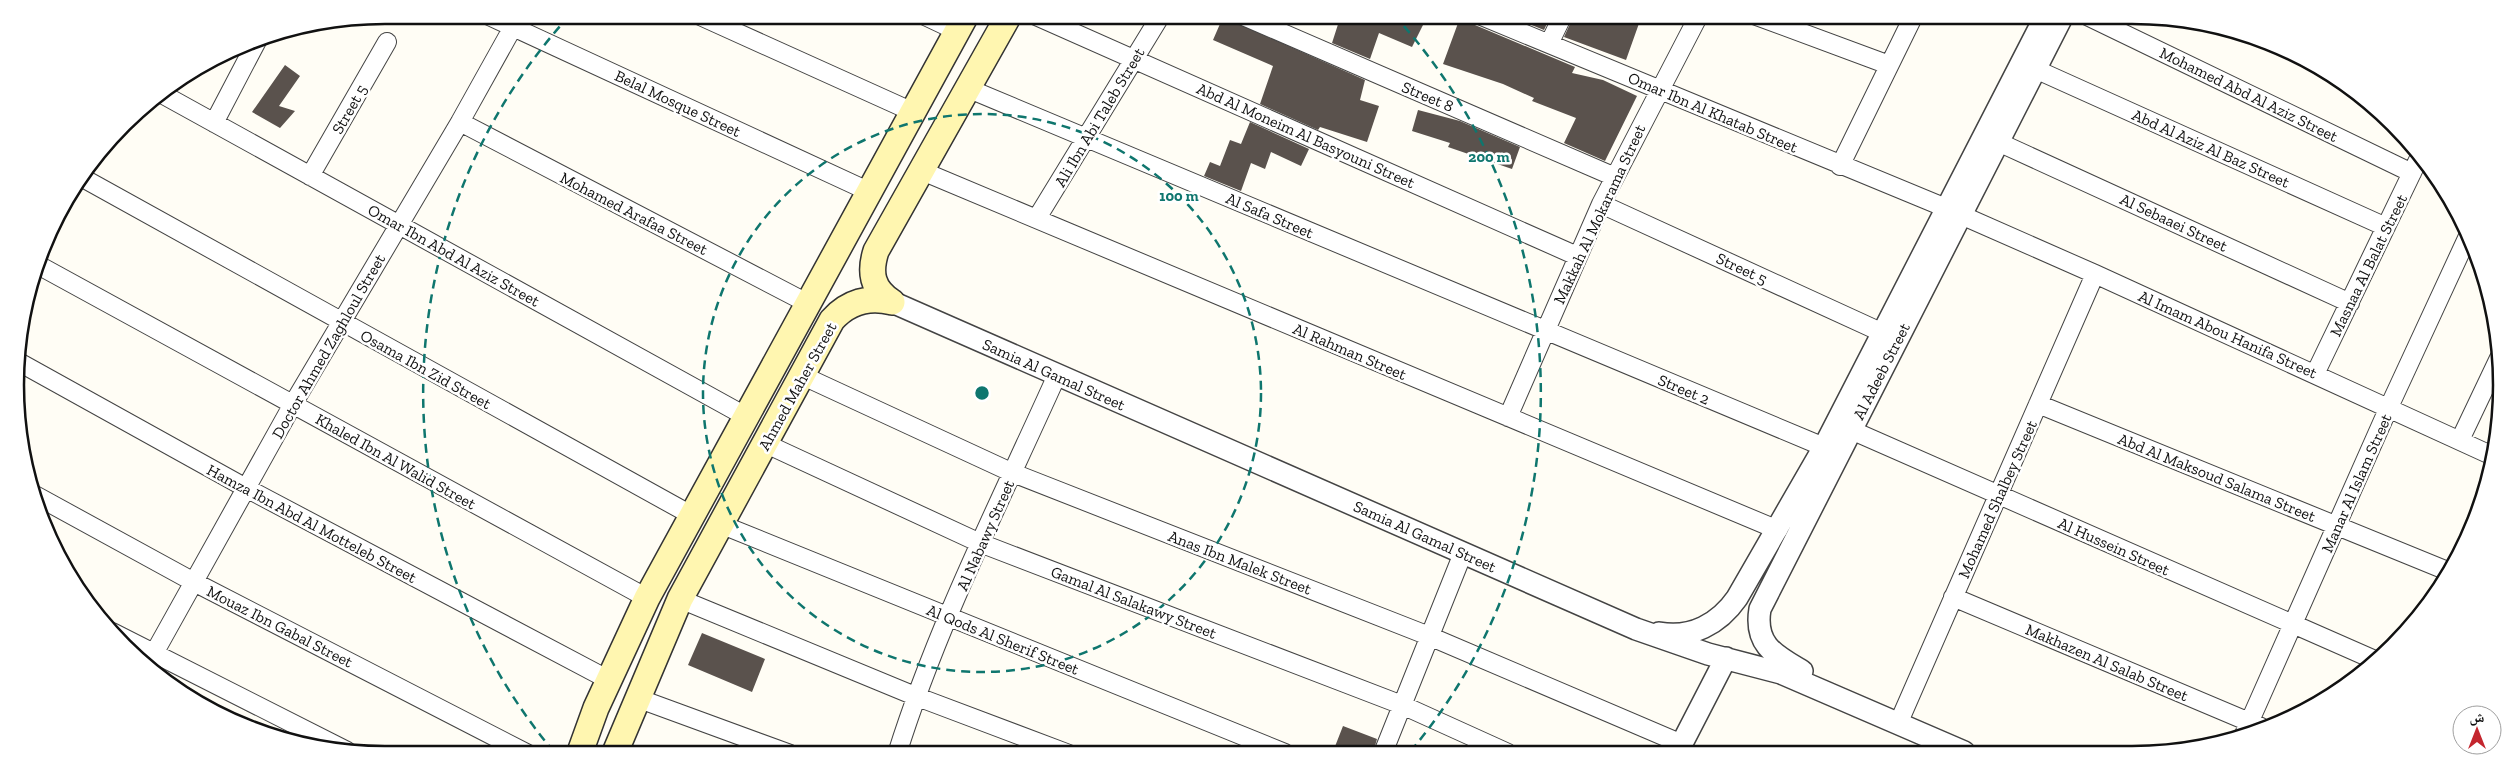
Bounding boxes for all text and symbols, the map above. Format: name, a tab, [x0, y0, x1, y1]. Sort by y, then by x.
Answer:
street label: Mohamed Abd Al Aziz Street	[2157, 43, 2341, 146]
street label: Ali Ibn Abi Taleb Street	[1050, 44, 1148, 190]
street label: Belal Mosque Street	[612, 66, 744, 141]
street label: Omar Ibn Al Khatab Street	[1625, 68, 1801, 157]
street label: Street 8	[1399, 77, 1457, 116]
street label: Abd Al Moneim Al Basyouni Street	[1194, 79, 1418, 192]
street label: Street 5	[328, 81, 371, 137]
street label: Abd Al Aziz Al Baz Street	[2129, 105, 2293, 192]
street label: Makkah Al Mokarama Street	[1549, 121, 1650, 307]
text: 200 m	[1468, 148, 1510, 166]
street label: Mohamed Arafaa Street	[557, 168, 711, 259]
text: 100 m	[1159, 187, 1199, 205]
street label: Al Safa Street	[1223, 189, 1316, 242]
street label: Al Sebaaei Street	[2117, 189, 2230, 256]
street label: Masnaa Al Balat Street	[2326, 191, 2411, 339]
street label: Omar Ibn Abd Al Aziz Street	[365, 200, 543, 311]
street label: Street 5	[1713, 248, 1770, 288]
street label: Doctor Ahmed Zaghloul Street	[268, 251, 389, 442]
street label: Al Imam Abou Hanifa Street	[2136, 286, 2320, 383]
street label: Ahmed Maher Street	[754, 319, 841, 454]
street label: Al Rahman Street	[1290, 319, 1409, 384]
street label: Al Adeeb Street	[1849, 320, 1914, 423]
street label: Osama Ibn Zid Street	[357, 326, 494, 413]
street label: Samia Al Gamal Street	[980, 334, 1128, 414]
street label: Street 2	[1655, 370, 1712, 409]
centre of rings	[973, 384, 991, 402]
street label: Khaled Ibn Al Walid Street	[312, 409, 479, 513]
street label: Manar Al Islam Street	[2317, 411, 2396, 556]
street label: Mohamed Shalbey Street	[1954, 417, 2041, 581]
street label: Abd Al Maksoud Salama Street	[2115, 429, 2318, 526]
street label: Hamza Ibn Abd Al Motteleb Street	[204, 460, 420, 587]
street label: Al Nabawy Street	[953, 477, 1018, 594]
street label: Samia Al Gamal Street	[1351, 496, 1499, 576]
street label: Al Hussein Street	[2055, 513, 2173, 580]
street label: Anas Ibn Malek Street	[1165, 526, 1314, 599]
street label: Gamal Al Salakawy Street	[1048, 562, 1219, 643]
street label: Mouaz Ibn Gabal Street	[204, 581, 356, 672]
street label: Al Qods Al Sherif Street	[924, 600, 1082, 679]
street label: Makhazen Al Salab Street	[2023, 620, 2191, 705]
north arrow	[2452, 705, 2502, 755]
text: ش	[2470, 709, 2485, 726]

